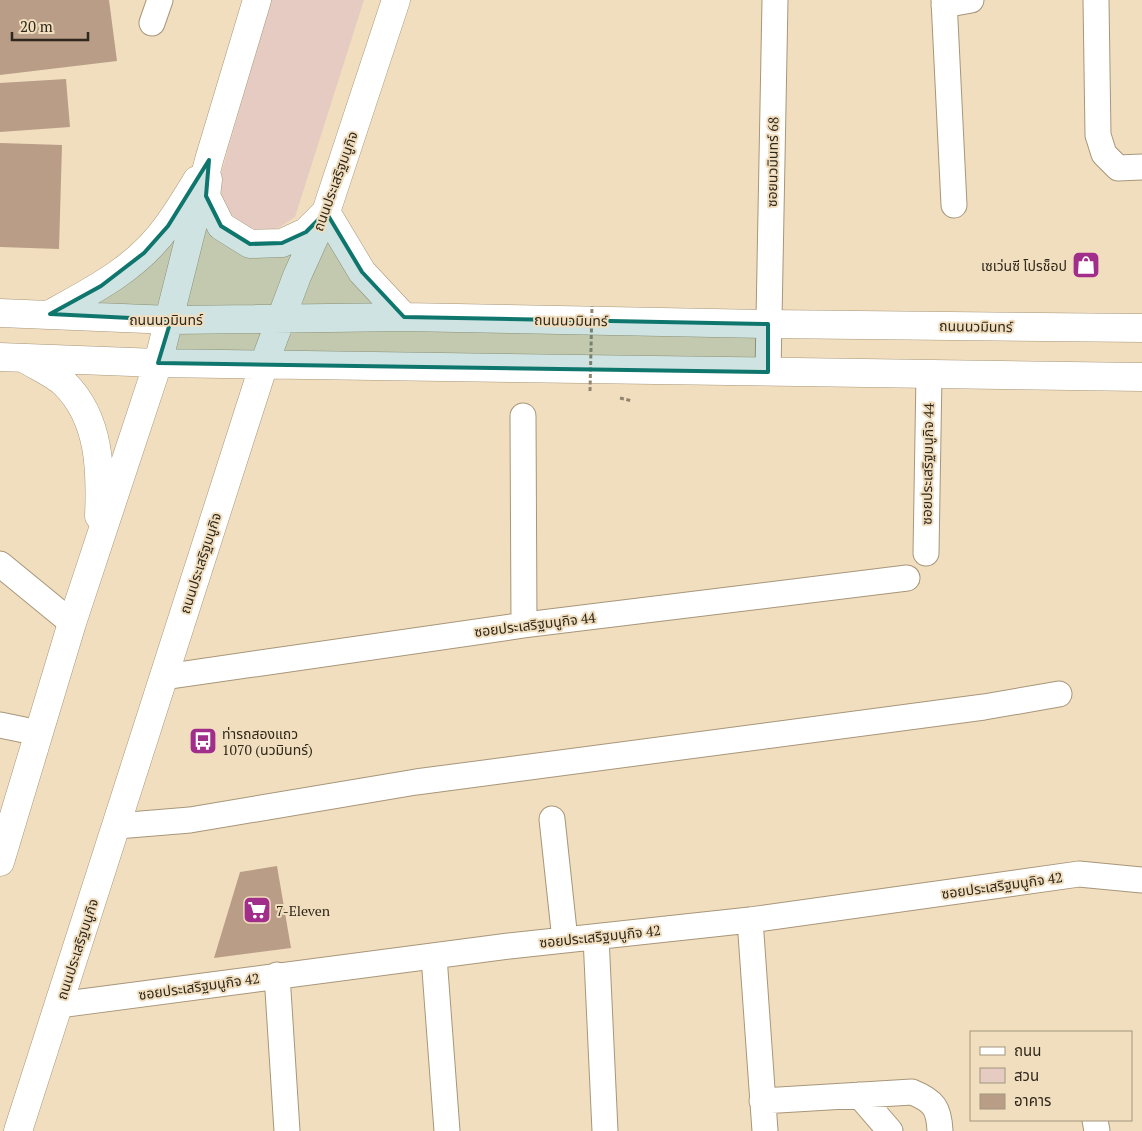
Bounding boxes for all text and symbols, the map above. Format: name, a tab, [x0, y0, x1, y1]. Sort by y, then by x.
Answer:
scale bar	[12, 10, 89, 42]
text: 20 m	[20, 16, 53, 36]
street label: ซอยนวมินทร์ 68	[762, 117, 782, 207]
street label: ถนนประเสริฐมนูกิจ	[308, 128, 362, 234]
shop icon: เซเว่นซี โปรช็อป	[1071, 250, 1101, 280]
place label: เซเว่นซี โปรช็อป	[981, 256, 1067, 275]
street label: ถนนนวมินทร์	[129, 310, 203, 329]
street label: ถนนนวมินทร์	[534, 310, 609, 330]
street label: ถนนนวมินทร์	[939, 316, 1014, 336]
street label: ซอยประเสริฐมนูกิจ 44	[916, 402, 938, 525]
street label: ถนนประเสริฐมนูกิจ	[175, 510, 225, 616]
street label: ซอยประเสริฐมนูกิจ 44	[473, 607, 597, 641]
place label: ท่ารถสองแถว 1070 (นวมินทร์)	[222, 724, 313, 759]
bus stop icon: ท่ารถสองแถว 1070 (นวมินทร์)	[188, 726, 218, 756]
street label: ซอยประเสริฐมนูกิจ 42	[940, 867, 1064, 903]
supermarket icon: 7-Eleven	[242, 895, 272, 925]
street label: ถนนประเสริฐมนูกิจ	[52, 896, 102, 1002]
place label: 7-Eleven	[276, 901, 331, 920]
street label: ซอยประเสริฐมนูกิจ 42	[538, 920, 662, 952]
street label: ซอยประเสริฐมนูกิจ 42	[137, 968, 261, 1004]
legend	[970, 1031, 1132, 1121]
text: ถนน	[1014, 1040, 1041, 1060]
text: สวน	[1014, 1065, 1039, 1085]
text: อาคาร	[1014, 1090, 1051, 1110]

